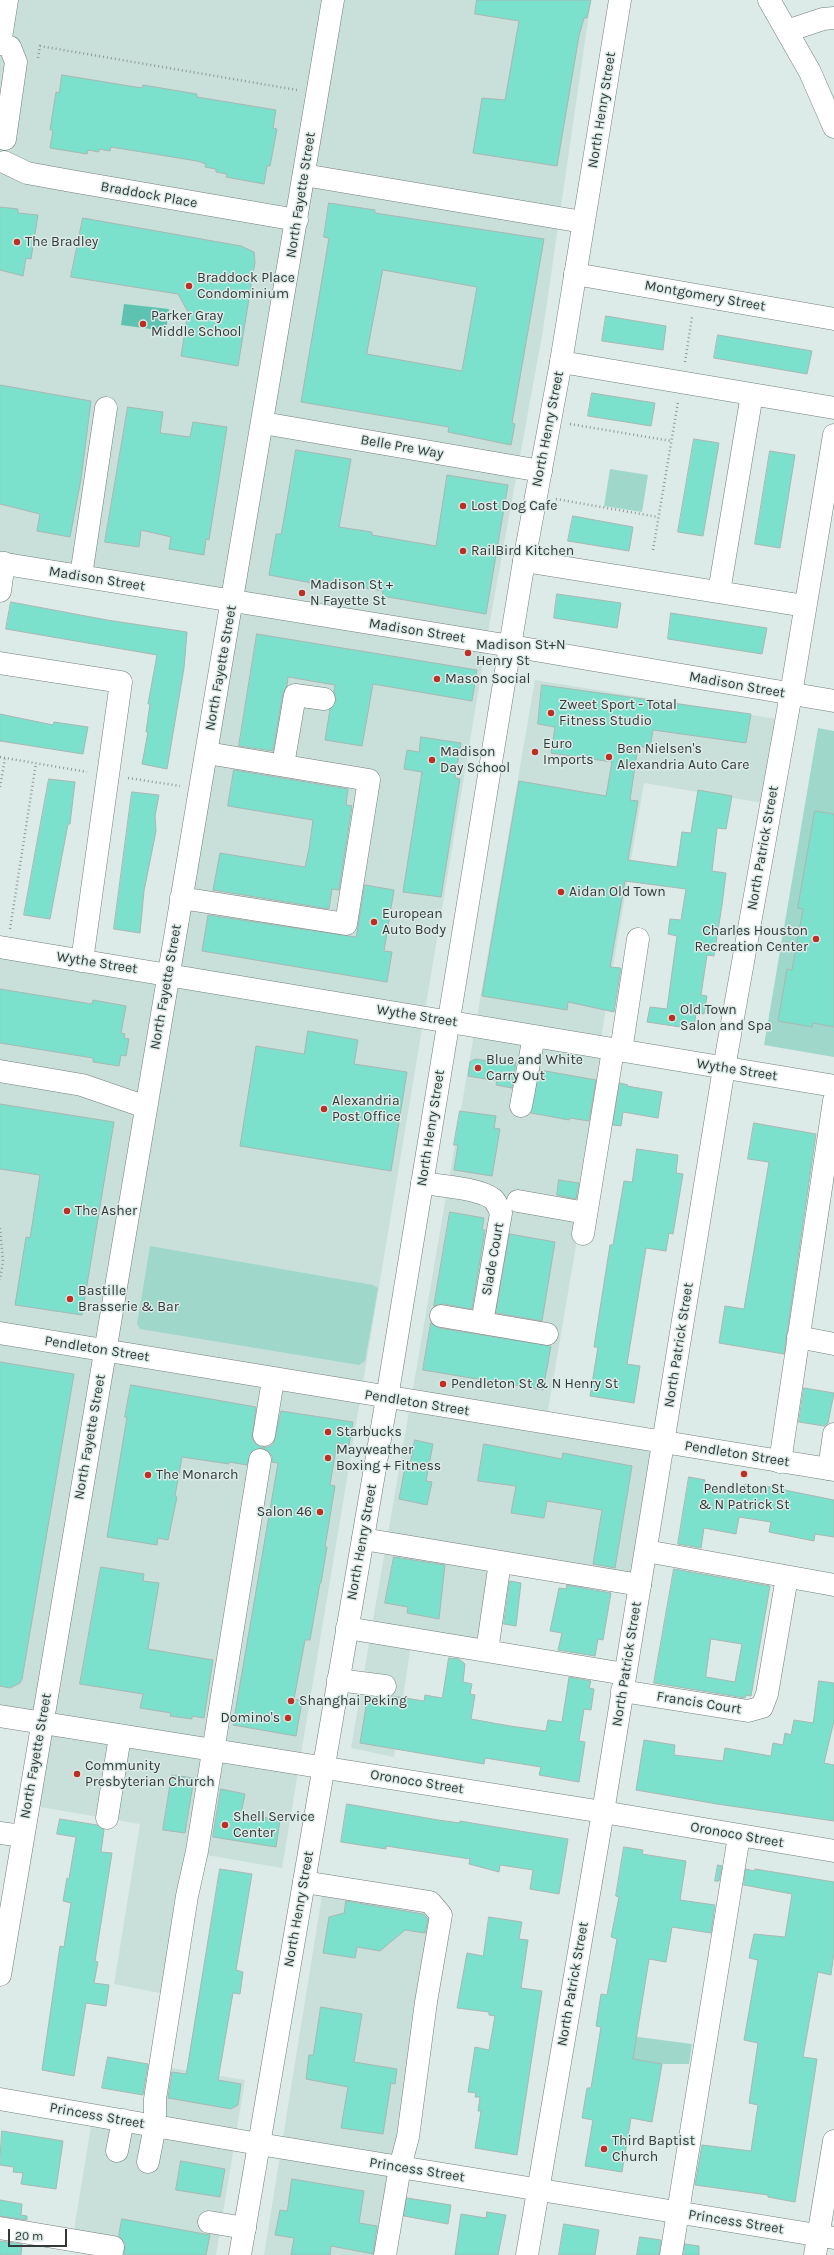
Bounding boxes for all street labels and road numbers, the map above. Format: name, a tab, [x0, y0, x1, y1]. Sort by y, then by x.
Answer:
street label: North Henry Street	[585, 51, 619, 169]
street label: North Fayette Street	[283, 131, 319, 259]
street label: Braddock Place	[99, 178, 199, 212]
street label: Montgomery Street	[643, 277, 767, 315]
street label: North Henry Street	[529, 370, 567, 488]
street label: Belle Pre Way	[359, 431, 445, 463]
street label: Madison Street	[48, 563, 146, 595]
street label: North Fayette Street	[202, 604, 240, 732]
street label: Madison Street	[368, 615, 466, 647]
street label: Madison Street	[688, 668, 786, 702]
street label: North Patrick Street	[744, 784, 782, 912]
street label: North Fayette Street	[147, 923, 185, 1051]
street label: Wythe Street	[55, 948, 139, 978]
street label: Wythe Street	[375, 1001, 459, 1031]
street label: Wythe Street	[695, 1055, 779, 1085]
street label: North Henry Street	[414, 1069, 448, 1187]
street label: Slade Court	[478, 1221, 508, 1297]
street label: North Patrick Street	[661, 1281, 697, 1409]
street label: Pendleton Street	[43, 1332, 151, 1366]
street label: North Fayette Street	[71, 1373, 109, 1501]
street label: Pendleton Street	[363, 1386, 471, 1420]
street label: Pendleton Street	[683, 1437, 791, 1471]
street label: North Henry Street	[344, 1483, 380, 1601]
street label: North Patrick Street	[609, 1600, 645, 1728]
street label: Francis Court	[655, 1688, 743, 1718]
street label: North Fayette Street	[17, 1692, 55, 1820]
street label: Oronoco Street	[369, 1766, 465, 1798]
street label: Oronoco Street	[689, 1819, 785, 1851]
street label: North Henry Street	[281, 1850, 317, 1968]
street label: North Patrick Street	[554, 1920, 592, 2048]
street label: Princess Street	[48, 2099, 146, 2133]
street label: Princess Street	[368, 2154, 466, 2186]
street label: Princess Street	[687, 2206, 785, 2238]

